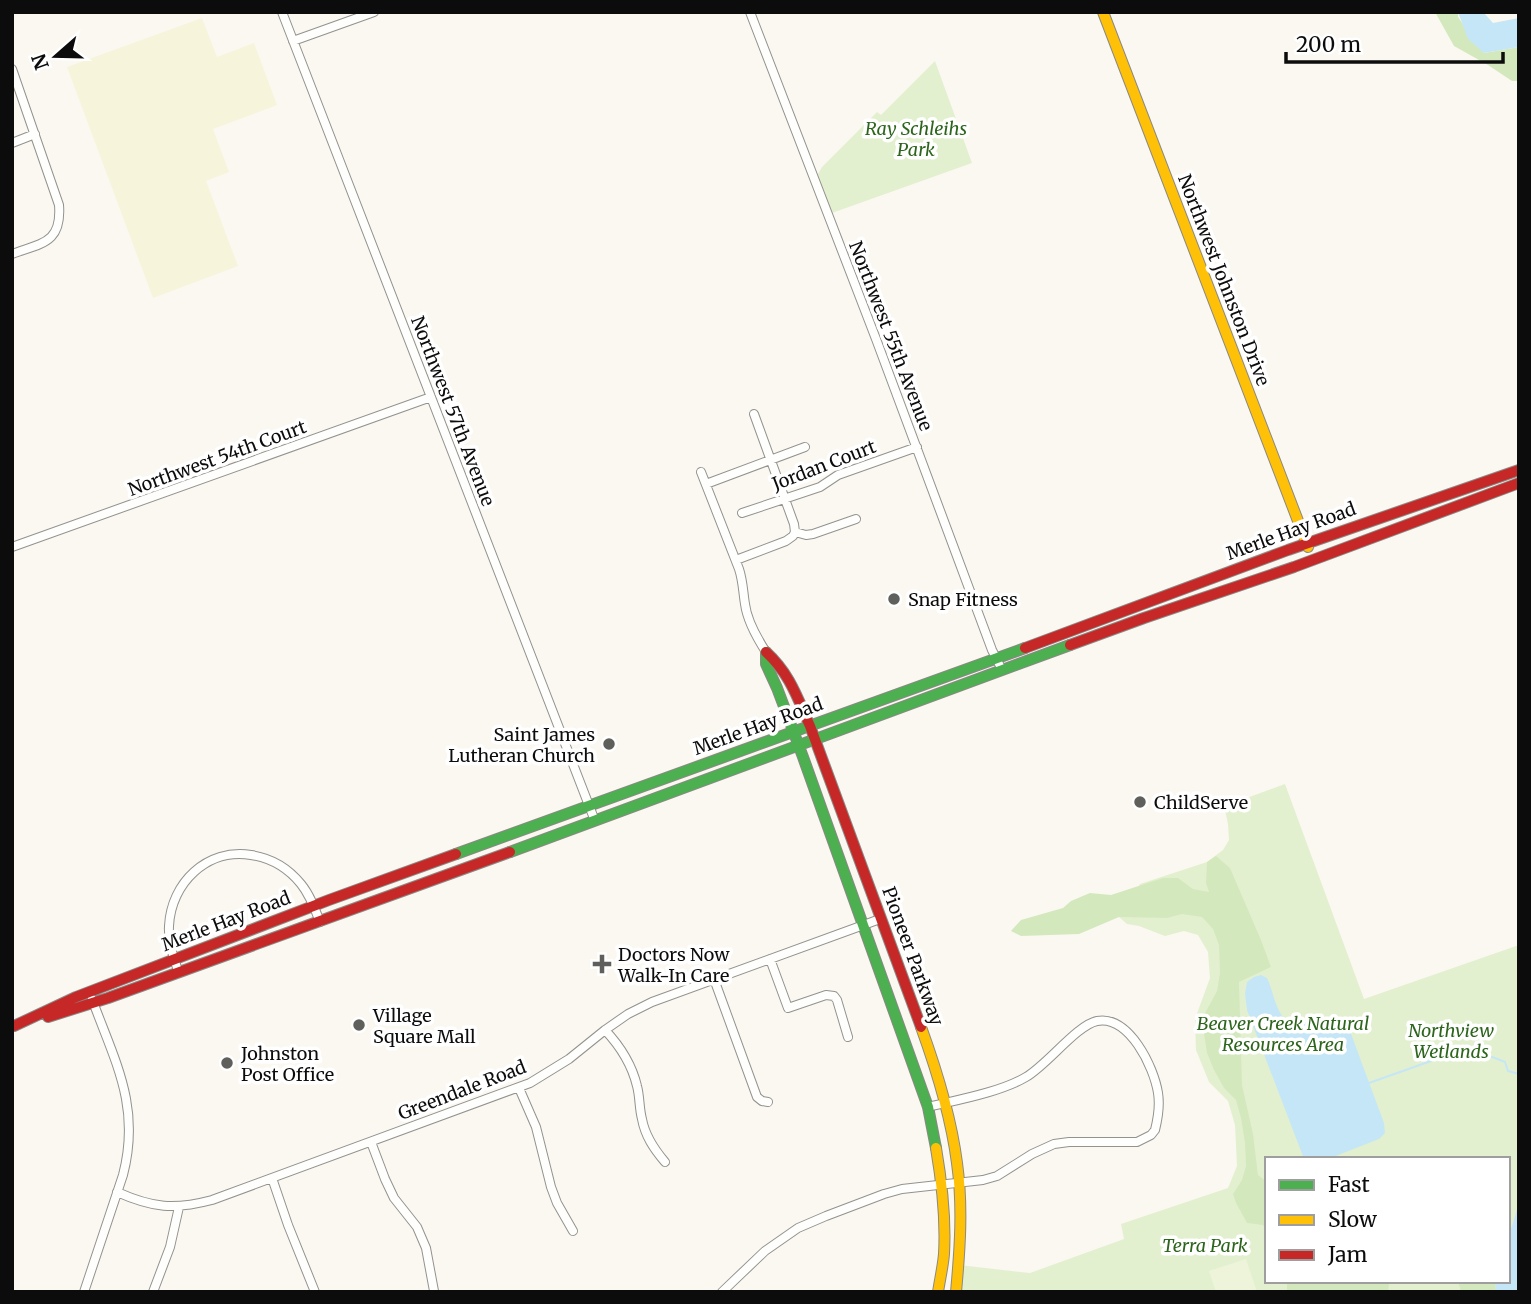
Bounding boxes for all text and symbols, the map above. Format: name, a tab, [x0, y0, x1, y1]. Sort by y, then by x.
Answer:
north arrow	[21, 21, 91, 91]
scale bar	[1286, 21, 1503, 65]
text: 200 m	[1296, 31, 1361, 58]
text: N	[26, 51, 54, 73]
park label: Ray Schleihs Park	[865, 117, 967, 161]
street label: Northwest Johnston Drive	[1173, 171, 1275, 389]
street label: Northwest 55th Avenue	[844, 238, 938, 434]
street label: Northwest 57th Avenue	[406, 313, 500, 509]
street label: Northwest 54th Court	[125, 415, 309, 501]
street label: Jordan Court	[768, 435, 879, 496]
street label: Merle Hay Road	[1223, 497, 1359, 565]
place label: Snap Fitness	[908, 588, 1018, 611]
marker: Snap Fitness	[886, 591, 902, 607]
street label: Merle Hay Road	[690, 692, 826, 760]
place label: Saint James Lutheran Church	[448, 723, 595, 767]
marker: Saint James Lutheran Church	[601, 736, 617, 752]
place label: ChildServe	[1154, 791, 1248, 814]
marker: ChildServe	[1132, 794, 1148, 810]
street label: Pioneer Parkway	[877, 883, 949, 1029]
street label: Merle Hay Road	[158, 886, 294, 956]
place label: Doctors Now Walk-In Care	[617, 943, 730, 987]
marker: Doctors Now Walk-In Care	[592, 954, 612, 974]
place label: Village Square Mall	[372, 1004, 476, 1048]
park label: Beaver Creek Natural Resources Area	[1197, 1012, 1369, 1056]
marker: Village Square Mall	[351, 1017, 367, 1033]
park label: Northview Wetlands	[1408, 1019, 1494, 1063]
place label: Johnston Post Office	[240, 1042, 334, 1086]
marker: Johnston Post Office	[219, 1055, 235, 1071]
street label: Greendale Road	[395, 1055, 529, 1125]
legend	[1265, 1157, 1510, 1283]
text: Fast	[1328, 1171, 1370, 1198]
text: Slow	[1328, 1206, 1377, 1233]
park label: Terra Park	[1162, 1234, 1248, 1257]
text: Jam	[1327, 1241, 1367, 1268]

